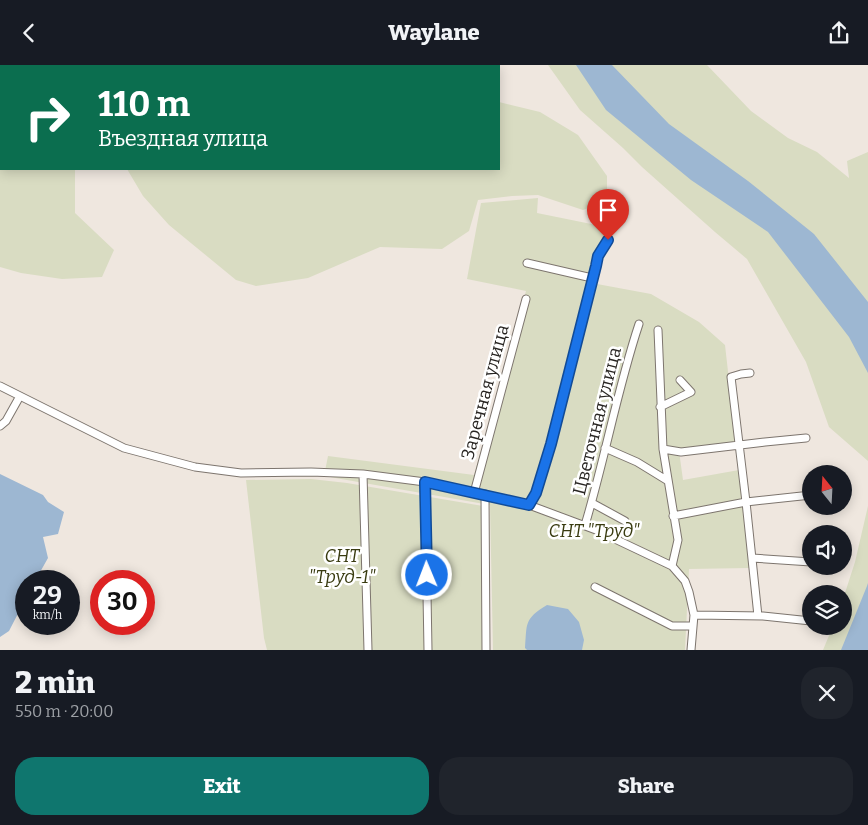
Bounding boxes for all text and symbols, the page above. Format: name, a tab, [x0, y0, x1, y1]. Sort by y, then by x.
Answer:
icon: back	[15, 19, 43, 47]
text: Waylane	[388, 19, 480, 46]
icon: share	[825, 19, 853, 47]
text: 110 m	[98, 83, 190, 125]
icon: right	[15, 85, 80, 150]
text: Въездная улица	[98, 125, 268, 152]
pin	[587, 189, 629, 240]
icon: arrive	[594, 196, 622, 224]
street label: Заречная улица	[456, 322, 514, 462]
street label: Цветочная улица	[568, 345, 626, 497]
north arrow	[802, 465, 852, 515]
map controls	[802, 465, 852, 635]
park label: СНТ "Труд"	[549, 520, 640, 542]
button: sound	[802, 525, 852, 575]
park label: СНТ "Труд-1"	[309, 545, 376, 588]
position arrow	[400, 548, 452, 600]
speed limit sign: 30	[90, 570, 155, 635]
text: 29	[33, 581, 62, 611]
button: layers	[802, 585, 852, 635]
text: km/h	[33, 608, 62, 622]
text: 2 min	[15, 665, 95, 701]
button: close	[801, 667, 853, 719]
text: 550 m · 20:00	[15, 702, 113, 721]
button: Exit	[15, 757, 429, 815]
button: Share	[439, 757, 853, 815]

